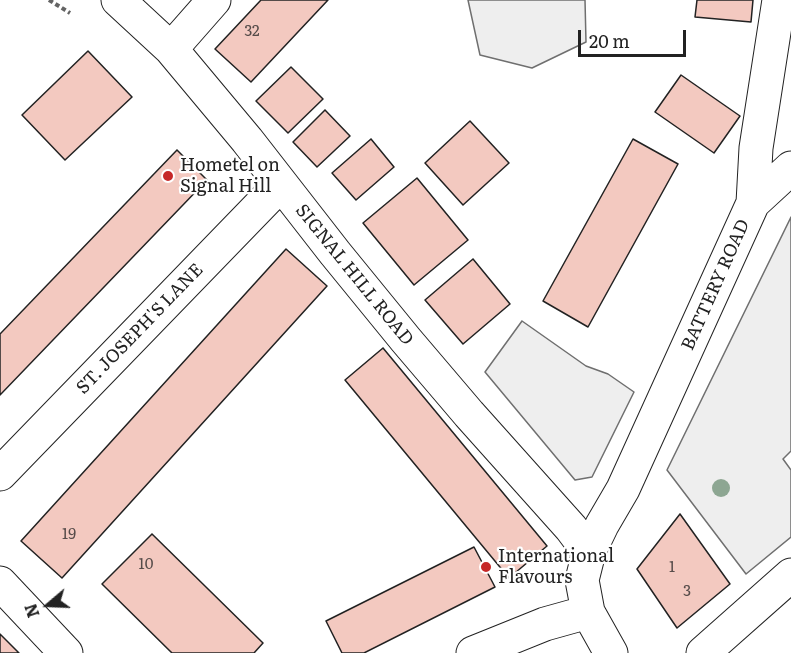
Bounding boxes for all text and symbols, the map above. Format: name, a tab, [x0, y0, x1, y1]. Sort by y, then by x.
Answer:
scale bar	[581, 18, 689, 56]
house number: 32	[244, 23, 260, 41]
text: 20 m	[589, 27, 630, 54]
place label: Hometel on Signal Hill	[180, 155, 280, 198]
marker: Hometel on Signal Hill	[161, 169, 175, 183]
street label: SIGNAL HILL ROAD	[290, 200, 418, 350]
street label: BATTERY ROAD	[677, 216, 755, 354]
street label: ST. JOSEPH'S LANE	[72, 259, 208, 399]
house number: 19	[62, 526, 76, 544]
place label: International Flavours	[498, 546, 614, 588]
house number: 10	[139, 556, 153, 574]
house number: 1	[669, 559, 675, 577]
marker: International Flavours	[479, 560, 493, 574]
north arrow	[18, 575, 78, 635]
house number: 3	[683, 583, 691, 601]
text: N	[17, 601, 45, 621]

